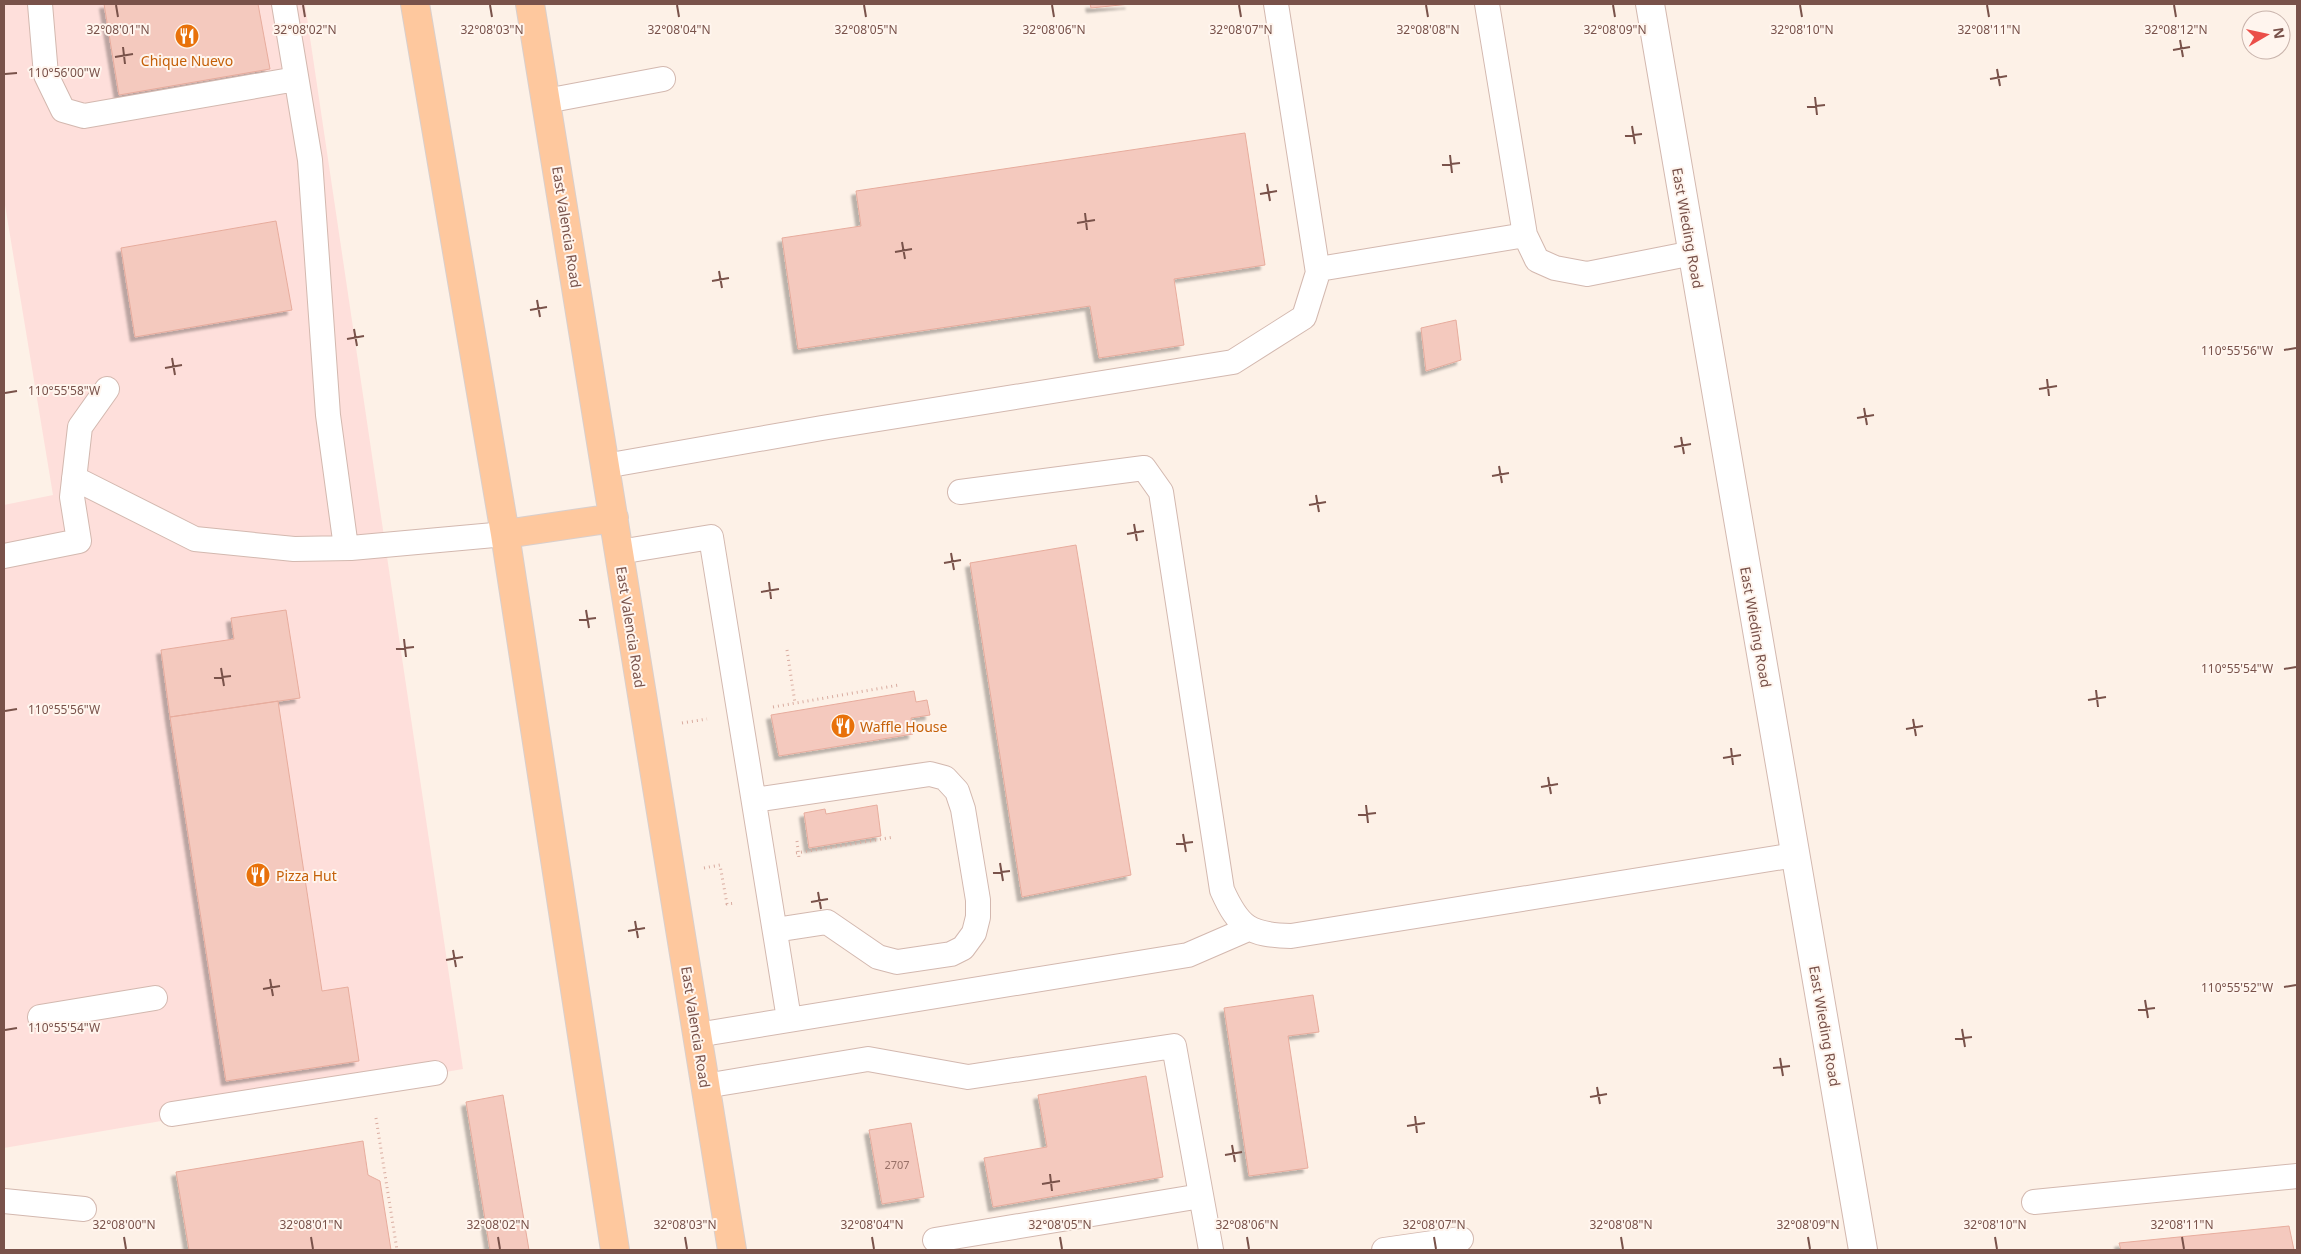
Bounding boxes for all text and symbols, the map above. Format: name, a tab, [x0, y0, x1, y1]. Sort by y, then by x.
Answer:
north arrow	[2241, 10, 2291, 60]
text: 32°08'01"N	[86, 21, 150, 38]
text: 32°08'02"N	[273, 21, 337, 38]
text: 32°08'03"N	[460, 21, 524, 38]
text: 32°08'04"N	[647, 21, 711, 38]
text: 32°08'05"N	[834, 21, 898, 38]
text: 32°08'06"N	[1022, 21, 1086, 38]
text: 32°08'07"N	[1209, 21, 1273, 38]
text: 32°08'08"N	[1396, 21, 1460, 38]
text: 32°08'09"N	[1583, 21, 1647, 38]
text: 32°08'10"N	[1770, 21, 1834, 38]
text: 32°08'11"N	[1957, 21, 2021, 38]
text: 32°08'12"N	[2144, 21, 2208, 38]
restaurant icon: Chique Nuevo	[174, 23, 200, 49]
text: N	[2269, 26, 2290, 40]
place label: Chique Nuevo	[141, 51, 233, 70]
text: 110°56'00"W	[28, 64, 100, 81]
street label: East Valencia Road	[548, 165, 586, 289]
street label: East Wieding Road	[1668, 166, 1708, 290]
text: 110°55'56"W	[2201, 342, 2273, 359]
text: 110°55'58"W	[28, 382, 100, 399]
street label: East Valencia Road	[612, 565, 650, 689]
street label: East Wieding Road	[1736, 565, 1776, 689]
text: 110°55'54"W	[2201, 660, 2273, 677]
text: 110°55'56"W	[28, 701, 100, 718]
restaurant icon: Waffle House	[830, 713, 856, 739]
place label: Waffle House	[860, 717, 948, 736]
restaurant icon: Pizza Hut	[245, 862, 271, 888]
place label: Pizza Hut	[276, 866, 337, 885]
street label: East Wieding Road	[1805, 964, 1845, 1088]
street label: East Valencia Road	[677, 965, 715, 1089]
text: 110°55'52"W	[2201, 979, 2273, 996]
text: 110°55'54"W	[28, 1019, 100, 1036]
house number: 2707	[884, 1157, 910, 1172]
text: 32°08'00"N	[92, 1216, 156, 1233]
text: 32°08'01"N	[279, 1216, 343, 1233]
text: 32°08'02"N	[466, 1216, 530, 1233]
text: 32°08'03"N	[653, 1216, 717, 1233]
text: 32°08'04"N	[840, 1216, 904, 1233]
text: 32°08'05"N	[1028, 1216, 1092, 1233]
text: 32°08'06"N	[1215, 1216, 1279, 1233]
text: 32°08'07"N	[1402, 1216, 1466, 1233]
text: 32°08'08"N	[1589, 1216, 1653, 1233]
text: 32°08'09"N	[1776, 1216, 1840, 1233]
text: 32°08'10"N	[1963, 1216, 2027, 1233]
text: 32°08'11"N	[2150, 1216, 2214, 1233]

